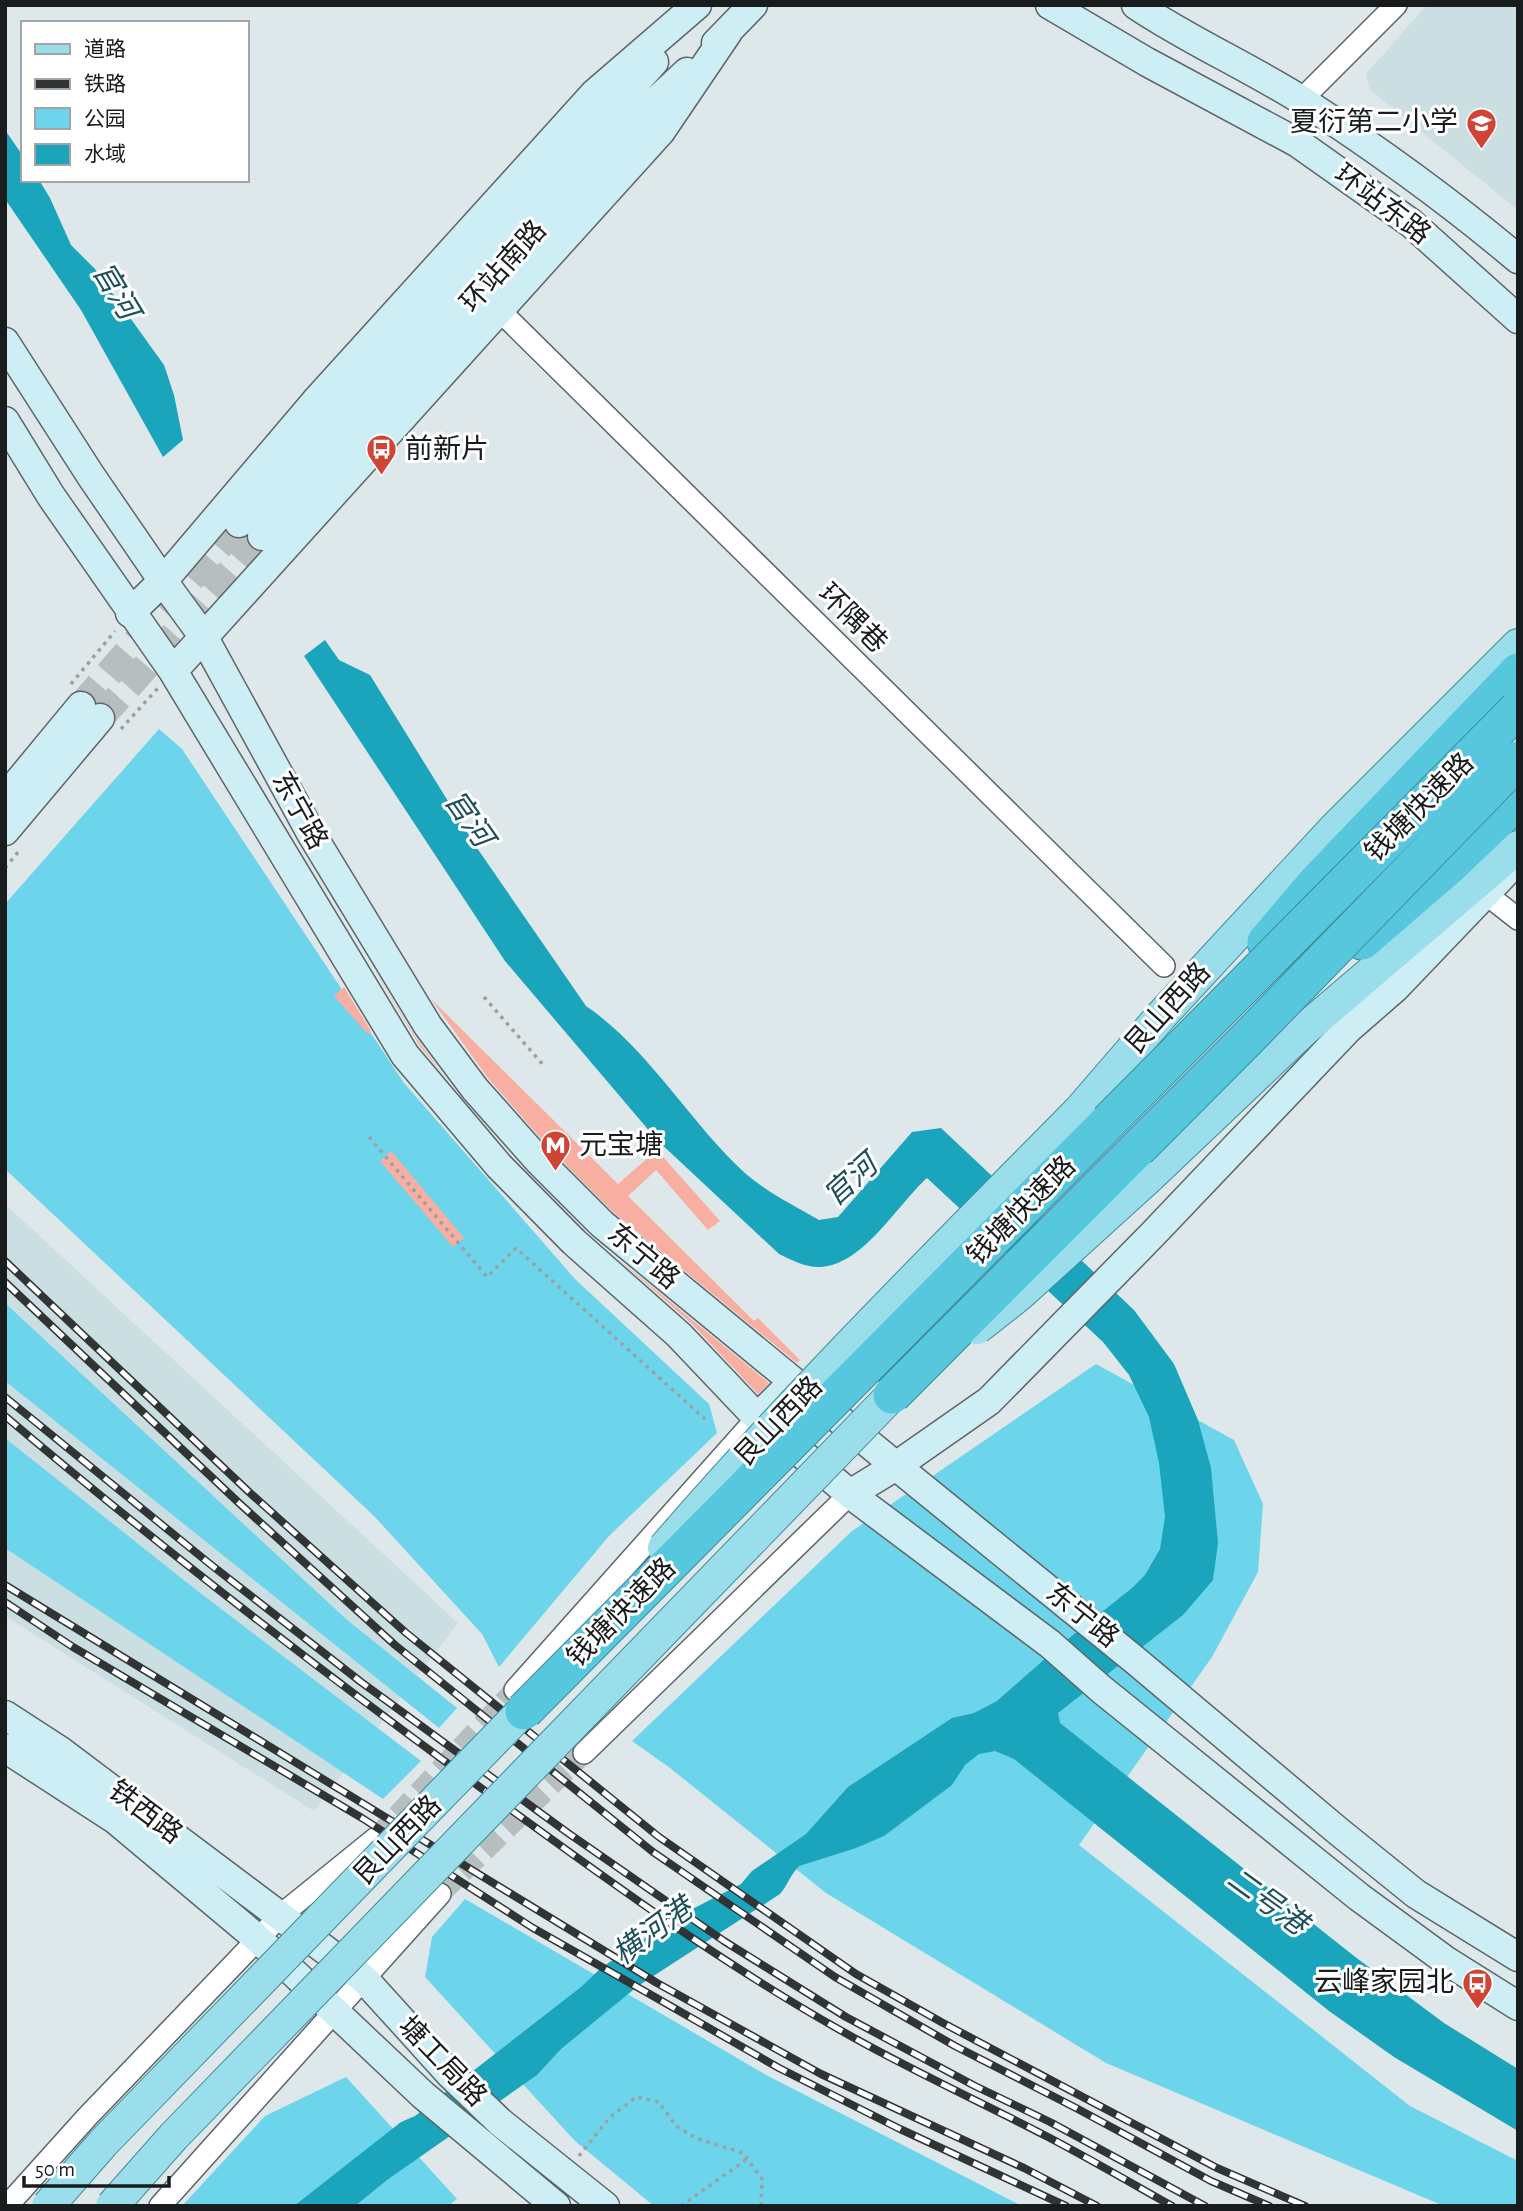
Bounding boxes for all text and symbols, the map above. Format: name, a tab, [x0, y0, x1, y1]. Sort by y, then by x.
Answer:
legend	[21, 21, 248, 182]
text: 道路	[84, 38, 126, 60]
text: 铁路	[84, 73, 126, 95]
school or university icon: 夏衍第二小学	[1464, 106, 1498, 150]
place label: 夏衍第二小学	[1290, 107, 1458, 137]
text: 公园	[84, 108, 126, 130]
text: 水域	[84, 143, 126, 165]
street label: 环站东路	[1329, 159, 1436, 250]
street label: 环站南路	[455, 215, 552, 318]
water label: 官河	[87, 257, 148, 329]
bus stop icon: 前新片	[365, 433, 399, 477]
place label: 前新片	[405, 434, 489, 464]
street label: 环隅巷	[812, 578, 893, 659]
street label: 钱塘快速路	[1359, 747, 1479, 867]
street label: 东宁路	[266, 767, 333, 855]
water label: 官河	[439, 785, 502, 856]
street label: 艮山西路	[1119, 957, 1216, 1060]
metro station icon: 元宝塘	[539, 1129, 573, 1173]
place label: 元宝塘	[579, 1130, 663, 1160]
water label: 官河	[817, 1145, 887, 1212]
street label: 钱塘快速路	[961, 1150, 1081, 1270]
street label: 东宁路	[602, 1218, 685, 1295]
street label: 艮山西路	[729, 1371, 828, 1472]
street label: 钱塘快速路	[561, 1552, 681, 1672]
street label: 东宁路	[1041, 1577, 1125, 1653]
street label: 铁西路	[103, 1775, 188, 1849]
street label: 艮山西路	[348, 1790, 447, 1891]
water label: 二号港	[1222, 1862, 1317, 1943]
water label: 横河港	[607, 1889, 701, 1971]
bus stop icon: 云峰家园北	[1460, 1966, 1494, 2010]
place label: 云峰家园北	[1314, 1967, 1454, 1997]
street label: 塘工局路	[393, 2011, 492, 2112]
scale bar	[24, 2144, 170, 2188]
text: 50 m	[35, 2159, 75, 2180]

